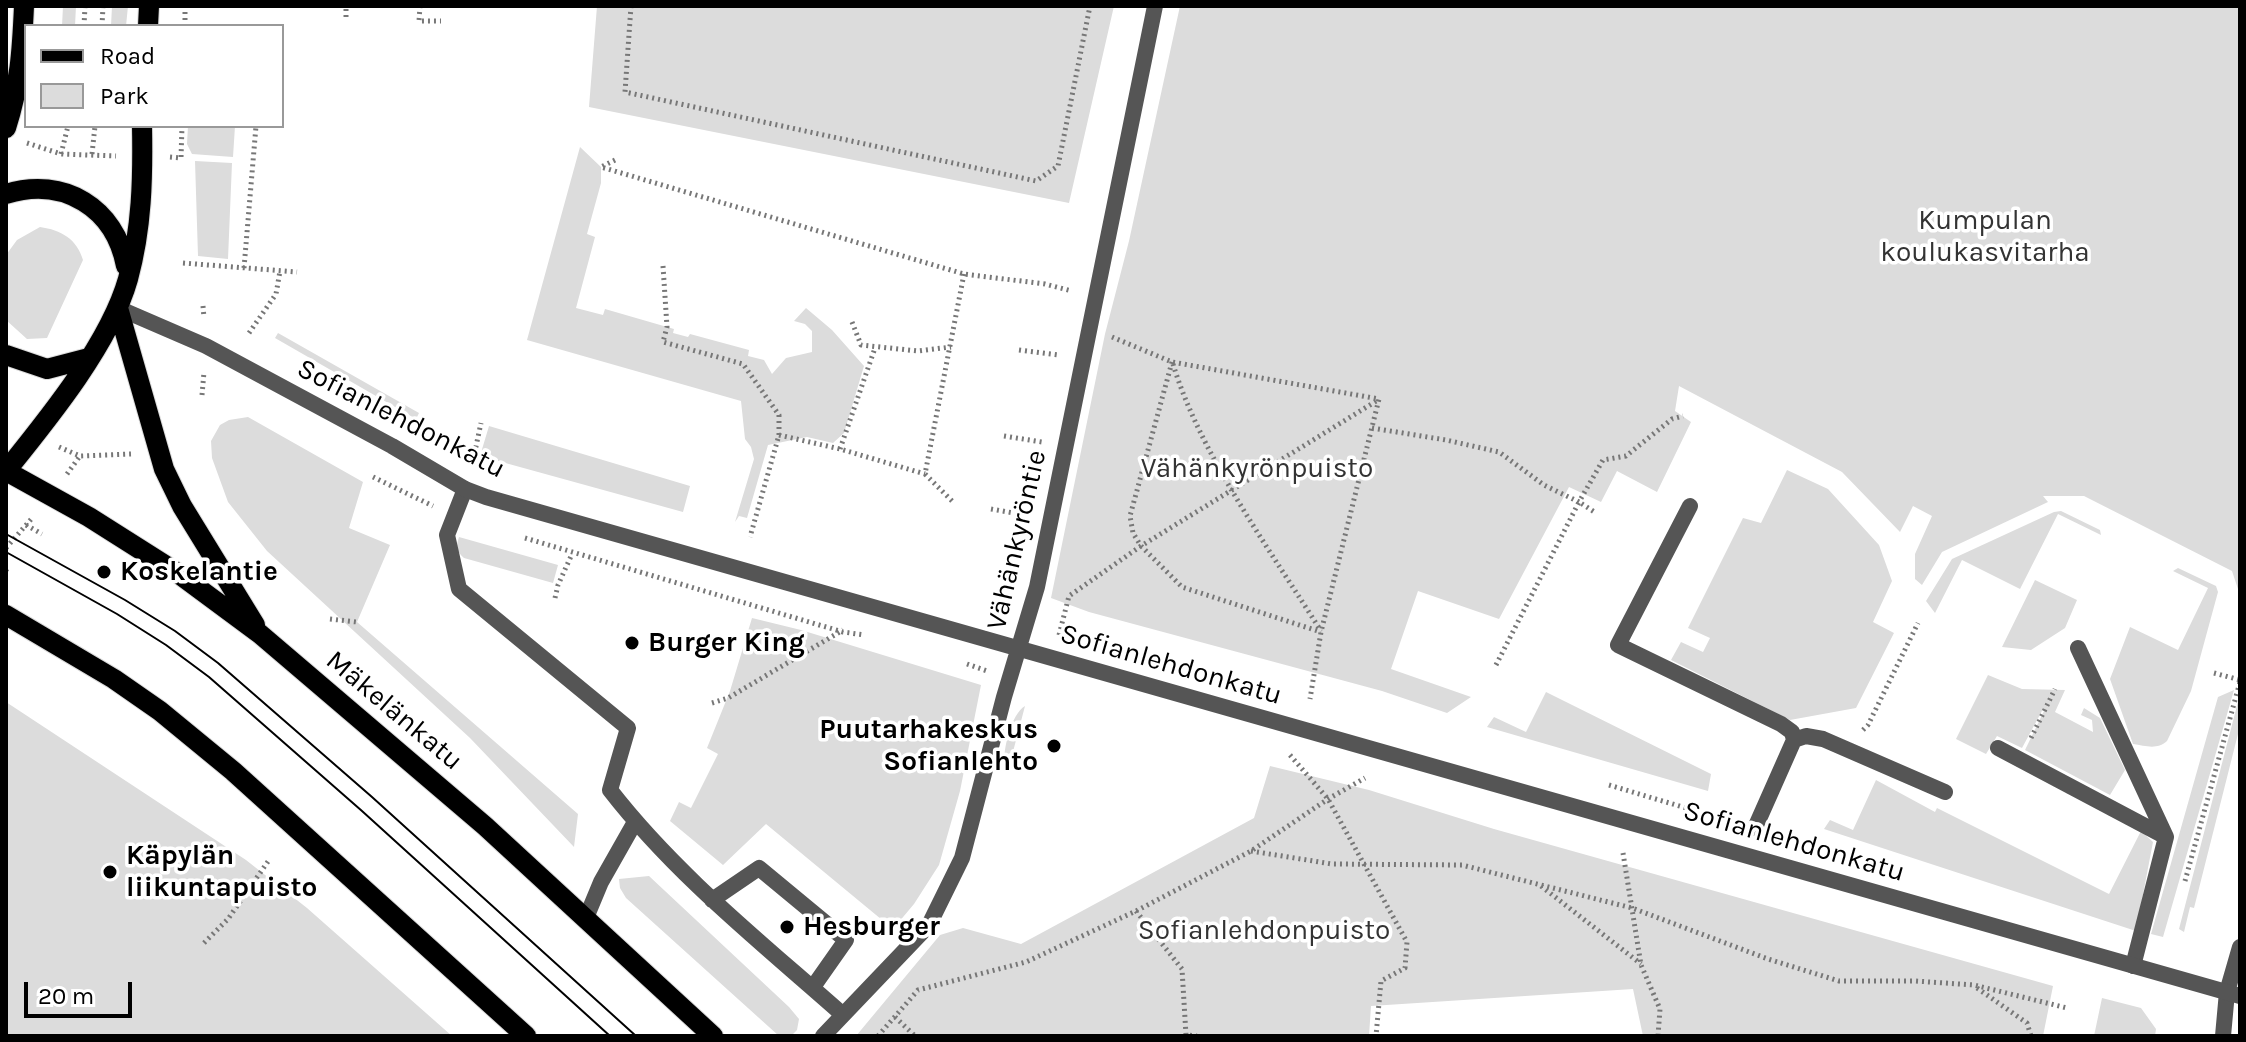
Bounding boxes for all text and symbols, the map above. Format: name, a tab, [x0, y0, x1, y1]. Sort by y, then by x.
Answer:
legend	[24, 24, 284, 128]
text: Road	[100, 42, 155, 70]
text: Park	[100, 82, 149, 110]
park label: Kumpulan koulukasvitarha	[1880, 204, 2090, 270]
street label: Sofianlehdonkatu	[291, 352, 511, 486]
street label: Vähänkyröntie	[980, 447, 1054, 633]
park label: Vähänkyrönpuisto	[1141, 452, 1373, 486]
place label: Koskelantie	[120, 555, 278, 589]
marker: Koskelantie	[95, 563, 113, 581]
street label: Sofianlehdonkatu	[1056, 617, 1286, 713]
place label: Burger King	[648, 626, 805, 660]
marker: Burger King	[623, 634, 641, 652]
street label: Mäkelänkatu	[319, 644, 469, 778]
place label: Puutarhakeskus Sofianlehto	[819, 713, 1038, 779]
marker: Puutarhakeskus Sofianlehto	[1045, 737, 1063, 755]
street label: Sofianlehdonkatu	[1679, 794, 1909, 890]
place label: Käpylän liikuntapuisto	[126, 839, 317, 905]
marker: Käpylän liikuntapuisto	[101, 863, 119, 881]
place label: Hesburger	[803, 910, 940, 944]
park label: Sofianlehdonpuisto	[1138, 914, 1390, 948]
marker: Hesburger	[778, 918, 796, 936]
scale bar	[28, 966, 136, 1016]
text: 20 m	[38, 982, 94, 1010]

